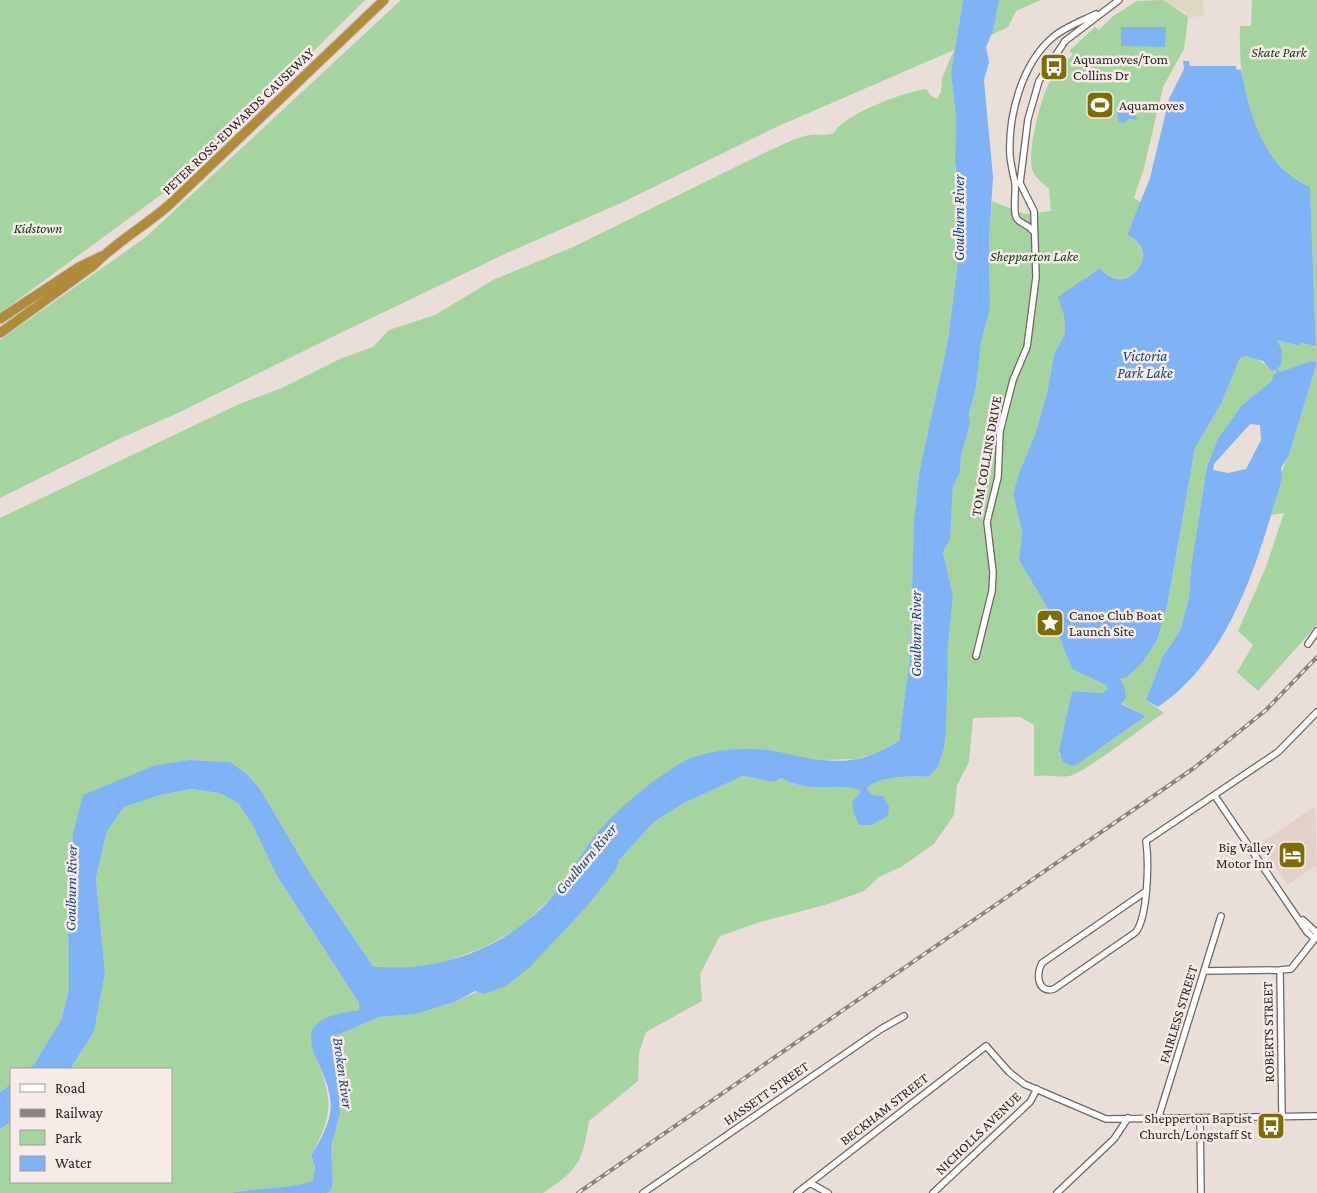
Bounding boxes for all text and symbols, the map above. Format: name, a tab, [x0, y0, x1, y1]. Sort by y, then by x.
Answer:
street label: PETER ROSS-EDWARDS CAUSEWAY	[159, 44, 318, 198]
park label: Skate Park	[1251, 44, 1308, 60]
place label: Aquamoves/Tom Collins Dr	[1073, 51, 1168, 83]
bus stop icon: Aquamoves/Tom Collins Dr	[1039, 52, 1069, 82]
sports icon: Aquamoves	[1085, 90, 1115, 120]
place label: Aquamoves	[1119, 97, 1184, 113]
water label: Goulburn River	[951, 174, 967, 261]
park label: Kidstown	[14, 220, 62, 236]
park label: Shepparton Lake	[990, 248, 1079, 264]
water label: Victoria Park Lake	[1117, 348, 1173, 381]
street label: TOM COLLINS DRIVE	[968, 394, 1005, 518]
water label: Goulburn River	[908, 590, 924, 677]
place label: Canoe Club Boat Launch Site	[1069, 607, 1162, 639]
place icon: Canoe Club Boat Launch Site	[1035, 608, 1065, 638]
water label: Goulburn River	[552, 820, 620, 897]
place label: Big Valley Motor Inn	[1216, 839, 1274, 871]
hotel icon: Big Valley Motor Inn	[1277, 840, 1307, 870]
water label: Goulburn River	[62, 844, 80, 931]
street label: FAIRLESS STREET	[1156, 963, 1201, 1065]
street label: ROBERTS STREET	[1259, 981, 1277, 1083]
water label: Broken River	[330, 1036, 356, 1110]
street label: HASSETT STREET	[720, 1057, 812, 1128]
legend	[10, 1068, 172, 1183]
street label: BECKHAM STREET	[837, 1069, 932, 1148]
text: Road	[55, 1080, 86, 1096]
street label: NICHOLLS AVENUE	[932, 1088, 1024, 1178]
text: Railway	[55, 1105, 103, 1122]
place label: Shepperton Baptist Church/Longstaff St	[1139, 1110, 1252, 1142]
bus stop icon: Shepperton Baptist Church/Longstaff St	[1256, 1111, 1286, 1141]
text: Park	[55, 1130, 82, 1146]
text: Water	[55, 1155, 92, 1171]

